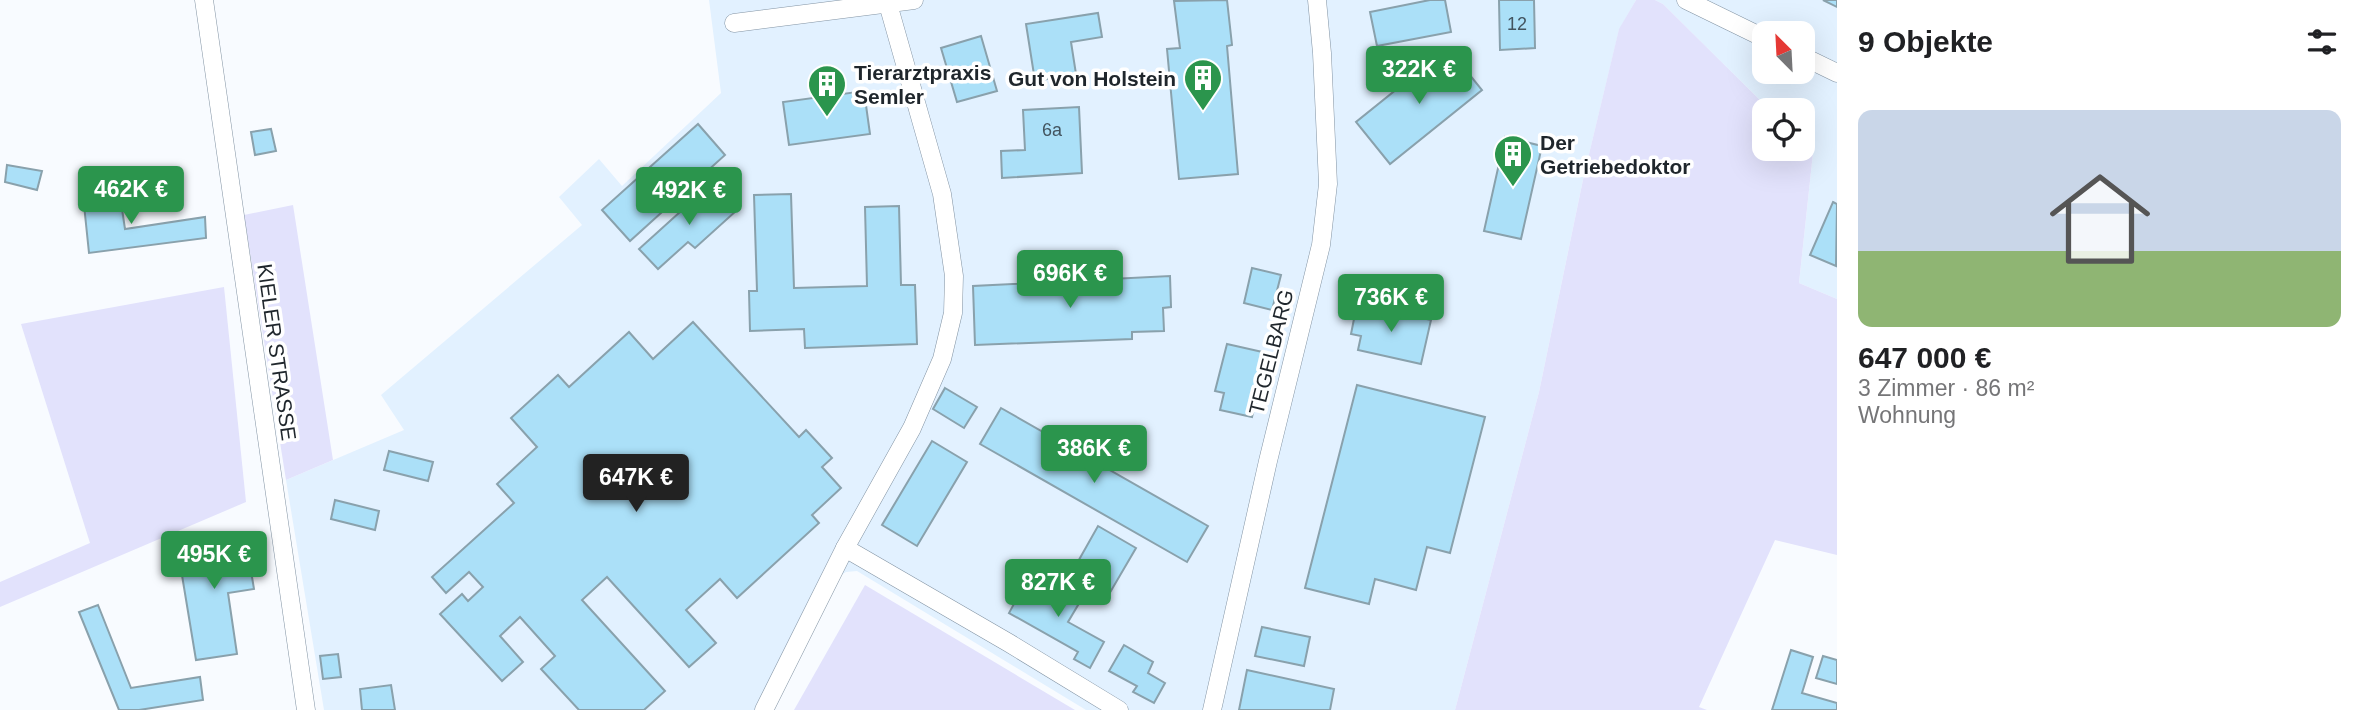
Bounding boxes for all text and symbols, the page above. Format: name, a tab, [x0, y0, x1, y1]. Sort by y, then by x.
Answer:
house number: 12	[1507, 14, 1527, 34]
north arrow	[1752, 21, 1815, 84]
map controls	[1752, 21, 1815, 161]
icon: filters	[2303, 23, 2341, 61]
text: 9 Objekte	[1858, 25, 1993, 58]
pin: 322K €	[1362, 46, 1476, 106]
text: 322K €	[1382, 56, 1456, 82]
building icon: Gut von Holstein	[1182, 57, 1224, 112]
place label: Tierarztpraxis Semler	[854, 61, 991, 108]
building icon: Tierarztpraxis Semler	[806, 63, 848, 118]
place label: Gut von Holstein	[1008, 67, 1176, 90]
button: locate	[1752, 98, 1815, 161]
house number: 6a	[1042, 120, 1063, 140]
place label: Der Getriebedoktor	[1540, 131, 1691, 178]
building icon: Der Getriebedoktor	[1492, 133, 1534, 188]
icon: home	[2037, 156, 2163, 282]
pin: 462K €	[74, 166, 188, 226]
pin: 492K €	[632, 168, 746, 227]
text: 462K €	[94, 176, 168, 202]
text: 492K €	[652, 177, 726, 203]
pin: 696K €	[1013, 250, 1127, 310]
text: 696K €	[1033, 260, 1107, 286]
street label: KIELER STRASSE	[253, 262, 301, 442]
pin: 736K €	[1334, 274, 1448, 334]
text: 736K €	[1354, 284, 1428, 310]
street label: TEGELBARG	[1244, 287, 1298, 417]
text: 647 000 €	[1858, 341, 1991, 374]
text: 3 Zimmer · 86 m²	[1858, 375, 2034, 401]
text: Wohnung	[1858, 402, 1956, 428]
pin: 386K €	[1037, 426, 1151, 485]
text: 386K €	[1057, 435, 1131, 461]
pin: 647K €	[579, 454, 693, 514]
text: 647K €	[599, 464, 673, 490]
pin: 495K €	[157, 532, 271, 591]
text: 495K €	[177, 541, 251, 567]
pin: 827K €	[1001, 560, 1115, 619]
text: 827K €	[1021, 569, 1095, 595]

